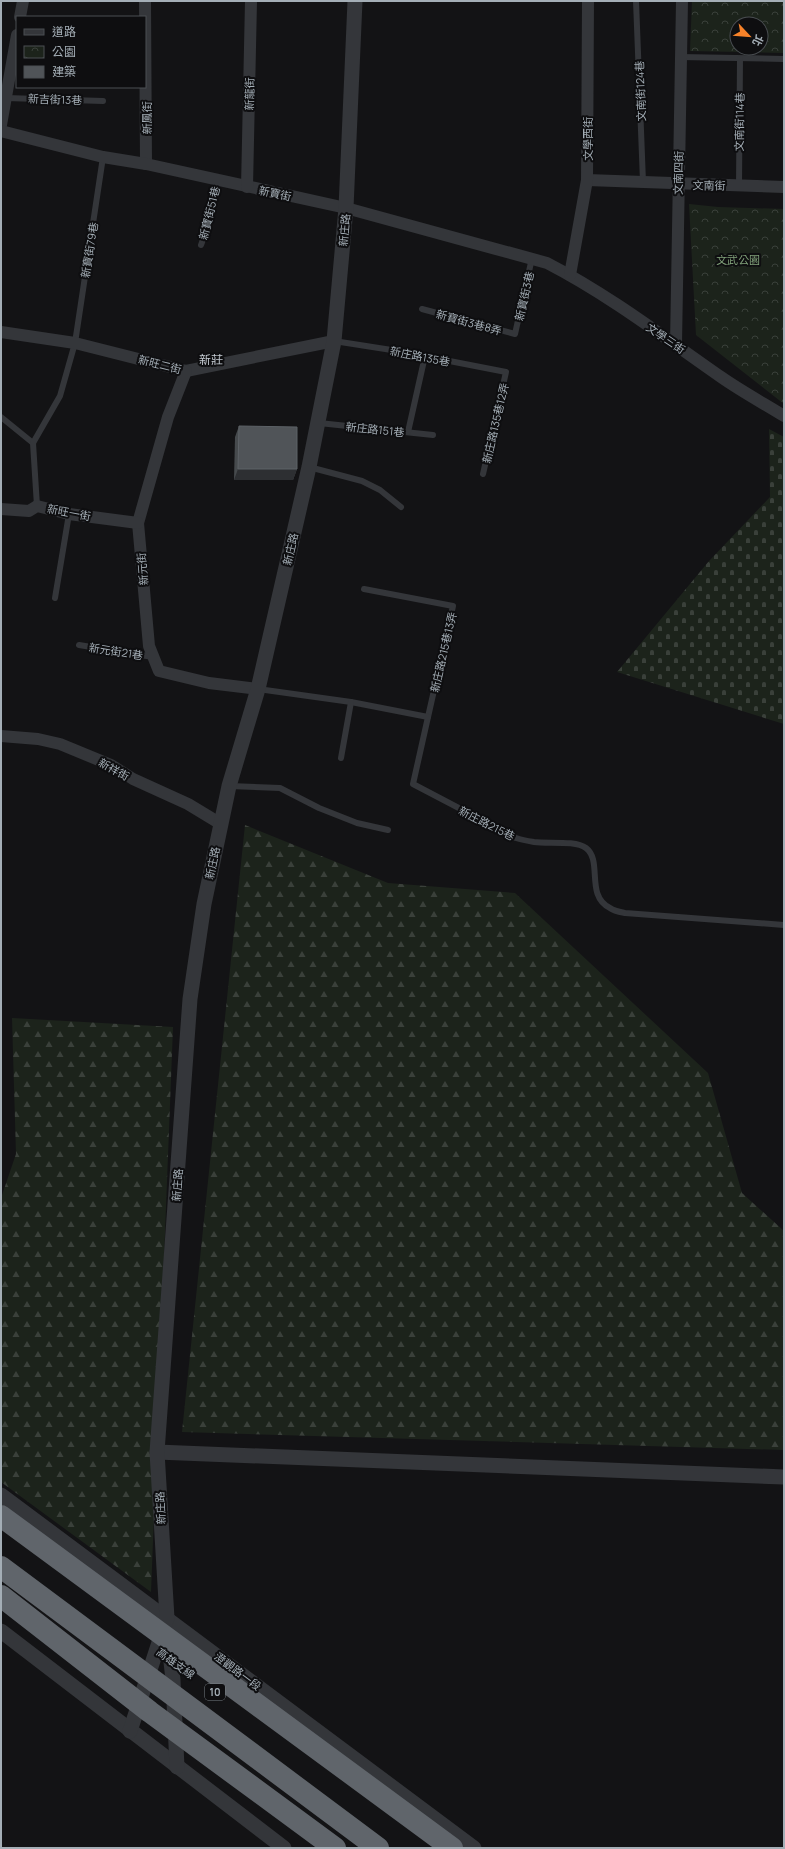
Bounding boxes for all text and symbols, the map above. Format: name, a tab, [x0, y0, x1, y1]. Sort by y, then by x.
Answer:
legend	[16, 16, 146, 88]
north arrow	[729, 16, 769, 56]
text: 道路	[52, 23, 76, 40]
text: 北	[749, 32, 768, 49]
text: 公園	[52, 43, 76, 60]
street label: 文南街124巷	[631, 60, 649, 122]
text: 建築	[52, 63, 76, 80]
street label: 新龍街	[241, 77, 257, 111]
street label: 新吉街13巷	[28, 91, 82, 107]
street label: 文南街114巷	[731, 92, 747, 152]
street label: 新鳳街	[139, 102, 154, 135]
street label: 文學西街	[580, 117, 595, 161]
street label: 文南四街	[670, 151, 686, 195]
street label: 文南街	[692, 177, 726, 193]
street label: 新寶街	[257, 182, 293, 204]
street label: 新寶街51巷	[195, 185, 223, 241]
street label: 新庄路	[335, 213, 353, 247]
street label: 新寶街79巷	[77, 221, 101, 279]
park label: 文武公園	[716, 252, 760, 267]
street label: 新寶街3巷	[511, 270, 537, 322]
street label: 新寶街3巷8弄	[434, 306, 504, 338]
street label: 文學三街	[644, 319, 688, 357]
street label: 新庄路135巷	[389, 343, 451, 369]
street label: 新旺二街	[137, 351, 183, 377]
district label: 新莊	[199, 351, 223, 368]
street label: 新庄路135巷12弄	[478, 381, 512, 465]
street label: 新庄路151巷	[345, 418, 405, 440]
street label: 新旺一街	[46, 500, 92, 524]
street label: 新庄路	[279, 531, 301, 567]
street label: 新元街	[133, 552, 151, 586]
street label: 新庄路215巷13弄	[426, 610, 460, 694]
street label: 新元街21巷	[88, 639, 144, 663]
street label: 新祥街	[96, 754, 132, 784]
street label: 新庄路215巷	[456, 802, 518, 844]
street label: 新庄路	[201, 845, 223, 881]
street label: 新庄路	[168, 1168, 186, 1202]
street label: 新庄路	[152, 1491, 168, 1525]
street label: 高雄支線	[154, 1644, 198, 1682]
street label: 澄觀路一段	[212, 1648, 264, 1694]
road number: 10	[205, 1684, 225, 1700]

